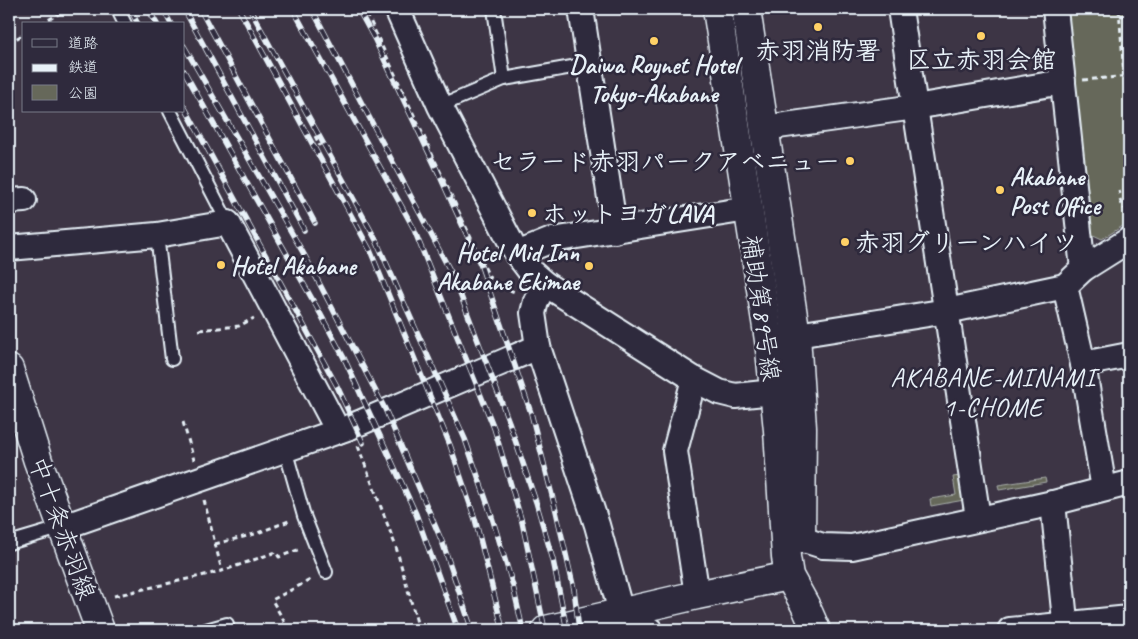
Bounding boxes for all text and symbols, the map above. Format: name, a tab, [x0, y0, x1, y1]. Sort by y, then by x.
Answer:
marker: 赤羽消防署	[812, 21, 824, 33]
legend	[22, 22, 185, 112]
marker: 区立赤羽会館	[975, 30, 987, 42]
text: 道路	[68, 34, 98, 53]
marker: Daiwa Roynet Hotel Tokyo-Akabane	[648, 35, 660, 47]
place label: 赤羽消防署	[755, 35, 881, 67]
place label: 区立赤羽会館	[906, 44, 1056, 76]
place label: Daiwa Roynet Hotel Tokyo-Akabane	[570, 49, 743, 110]
text: 鉄道	[68, 58, 98, 77]
text: 公園	[68, 84, 98, 103]
place label: セラード赤羽パークアベニュー	[490, 146, 840, 178]
marker: セラード赤羽パークアベニュー	[844, 155, 856, 167]
place label: Akabane Post Office	[1010, 161, 1103, 222]
marker: Akabane Post Office	[994, 184, 1006, 196]
place label: ホットヨガLAVA	[542, 198, 715, 230]
marker: ホットヨガLAVA	[526, 207, 538, 219]
place label: 赤羽グリーンハイツ	[855, 227, 1078, 259]
street label: 補助第89号線	[735, 233, 787, 383]
marker: 赤羽グリーンハイツ	[839, 236, 851, 248]
place label: Hotel Mid Inn Akabane Ekimae	[437, 237, 581, 298]
place label: Hotel Akabane	[231, 250, 358, 282]
marker: Hotel Akabane	[215, 259, 227, 271]
marker: Hotel Mid Inn Akabane Ekimae	[583, 260, 595, 272]
district label: AKABANE-MINAMI 1-CHOME	[890, 361, 1100, 424]
street label: 中十条赤羽線	[21, 452, 103, 604]

